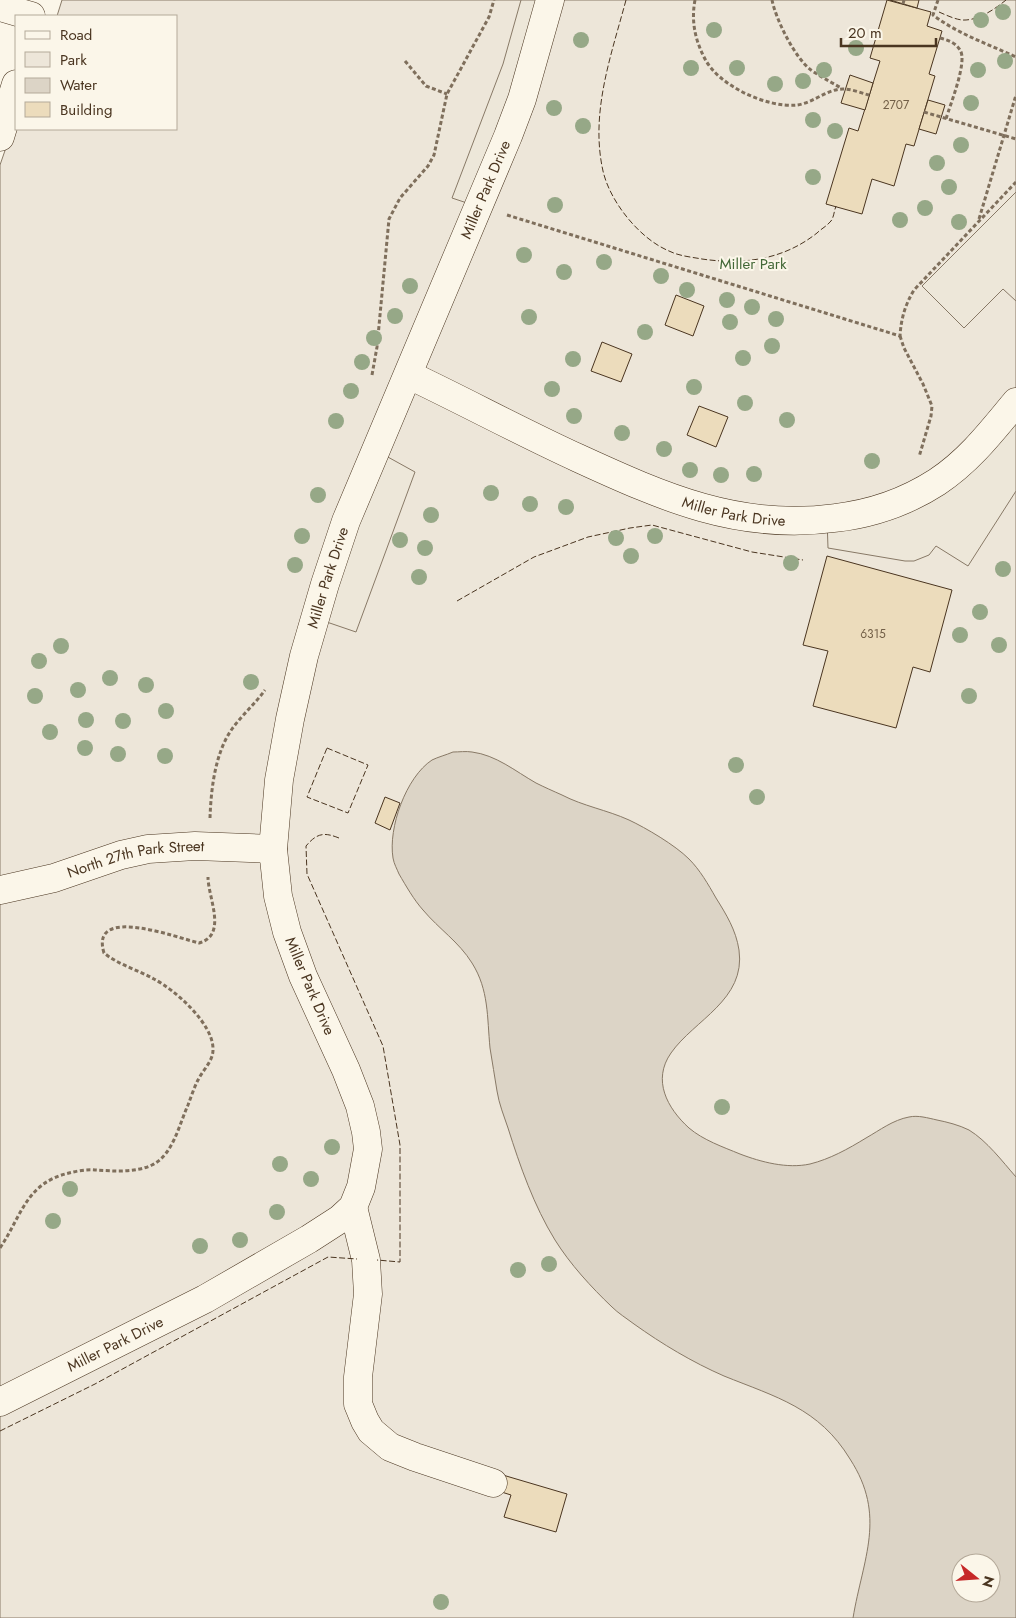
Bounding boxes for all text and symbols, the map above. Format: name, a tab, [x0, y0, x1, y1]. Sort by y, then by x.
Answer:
legend	[15, 15, 178, 130]
scale bar	[841, 15, 936, 47]
text: 20 m	[848, 22, 882, 44]
text: Road	[60, 24, 92, 46]
text: Park	[60, 49, 87, 71]
text: Water	[60, 74, 98, 96]
house number: 2707	[883, 96, 910, 114]
text: Building	[60, 99, 112, 121]
street label: Miller Park Drive	[455, 137, 516, 242]
park label: Miller Park	[719, 253, 787, 275]
street label: Miller Park Drive	[679, 491, 786, 532]
street label: Miller Park Drive	[302, 524, 354, 631]
house number: 6315	[860, 625, 886, 643]
street label: North 27th Park Street	[64, 835, 205, 884]
street label: Miller Park Drive	[279, 933, 341, 1039]
street label: Miller Park Drive	[63, 1311, 167, 1377]
north arrow	[951, 1553, 1001, 1603]
text: N	[977, 1574, 1000, 1590]

